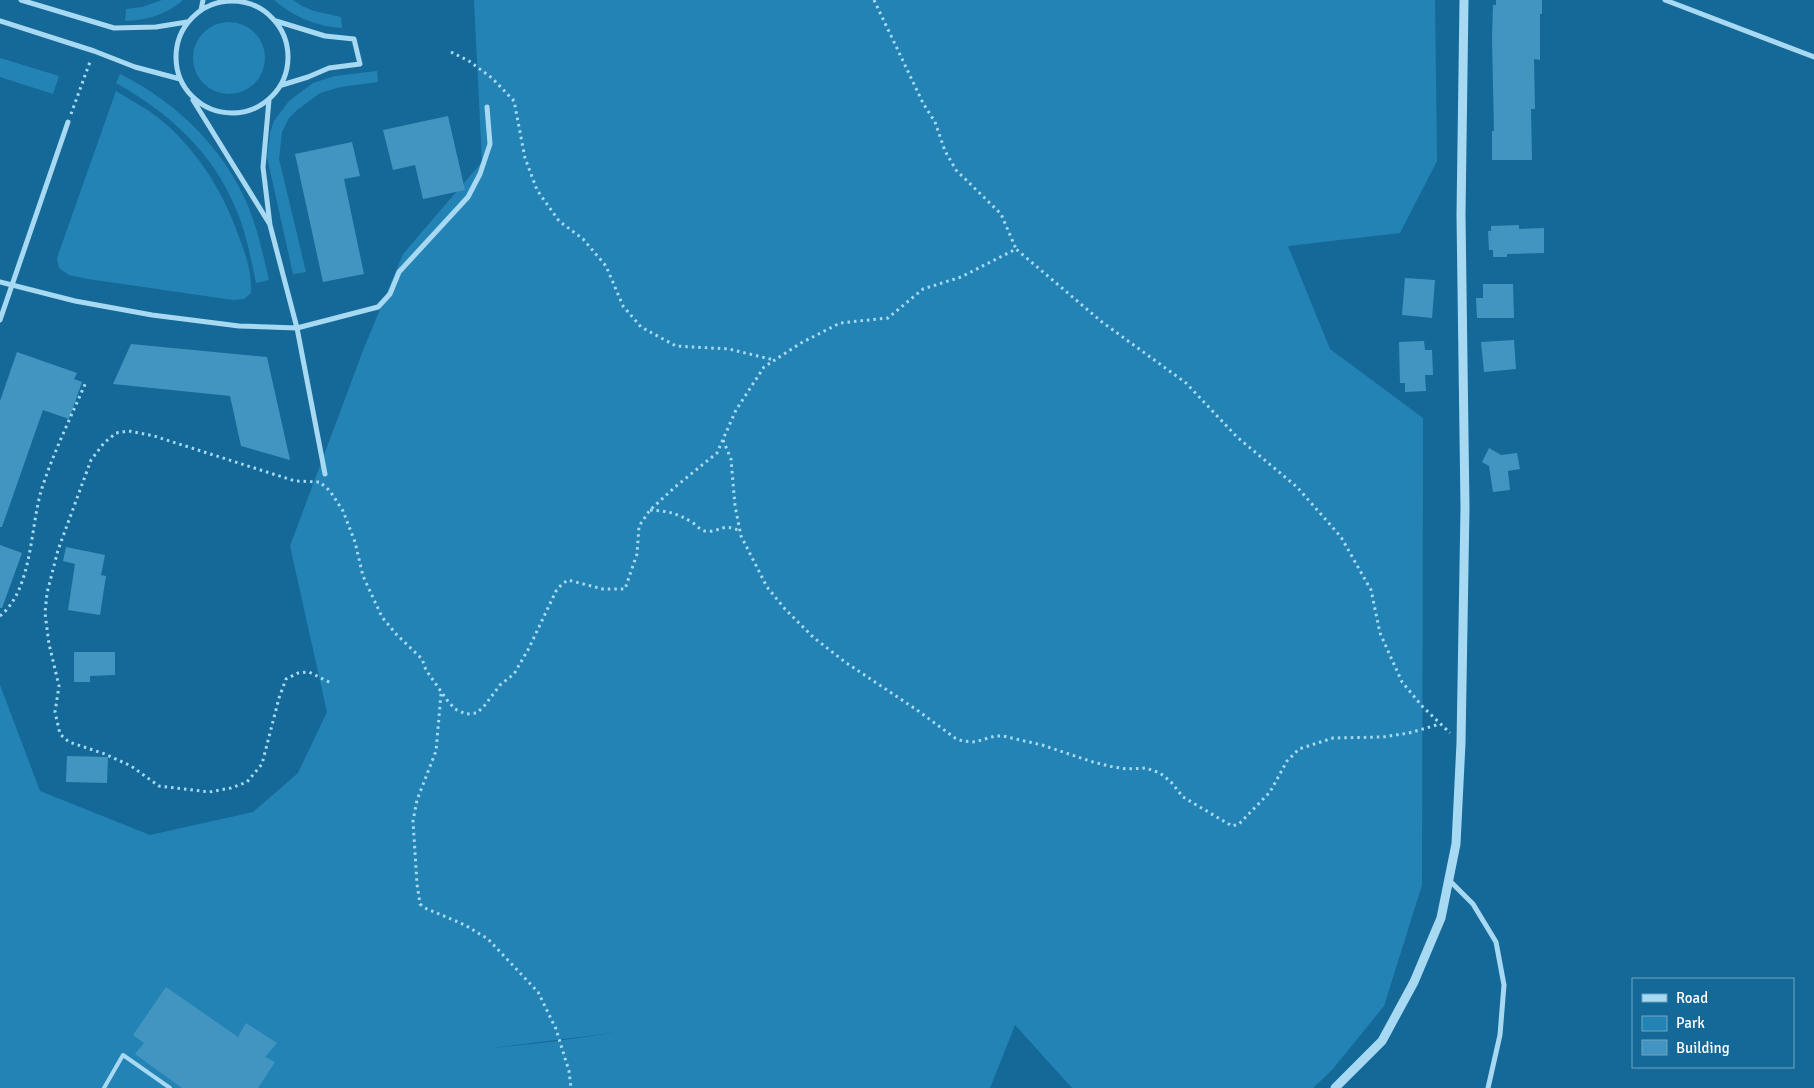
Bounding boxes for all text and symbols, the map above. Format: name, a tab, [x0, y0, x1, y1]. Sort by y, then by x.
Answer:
legend	[1632, 978, 1794, 1068]
text: Road	[1676, 989, 1708, 1007]
text: Park	[1676, 1014, 1705, 1032]
text: Building	[1676, 1039, 1730, 1057]

